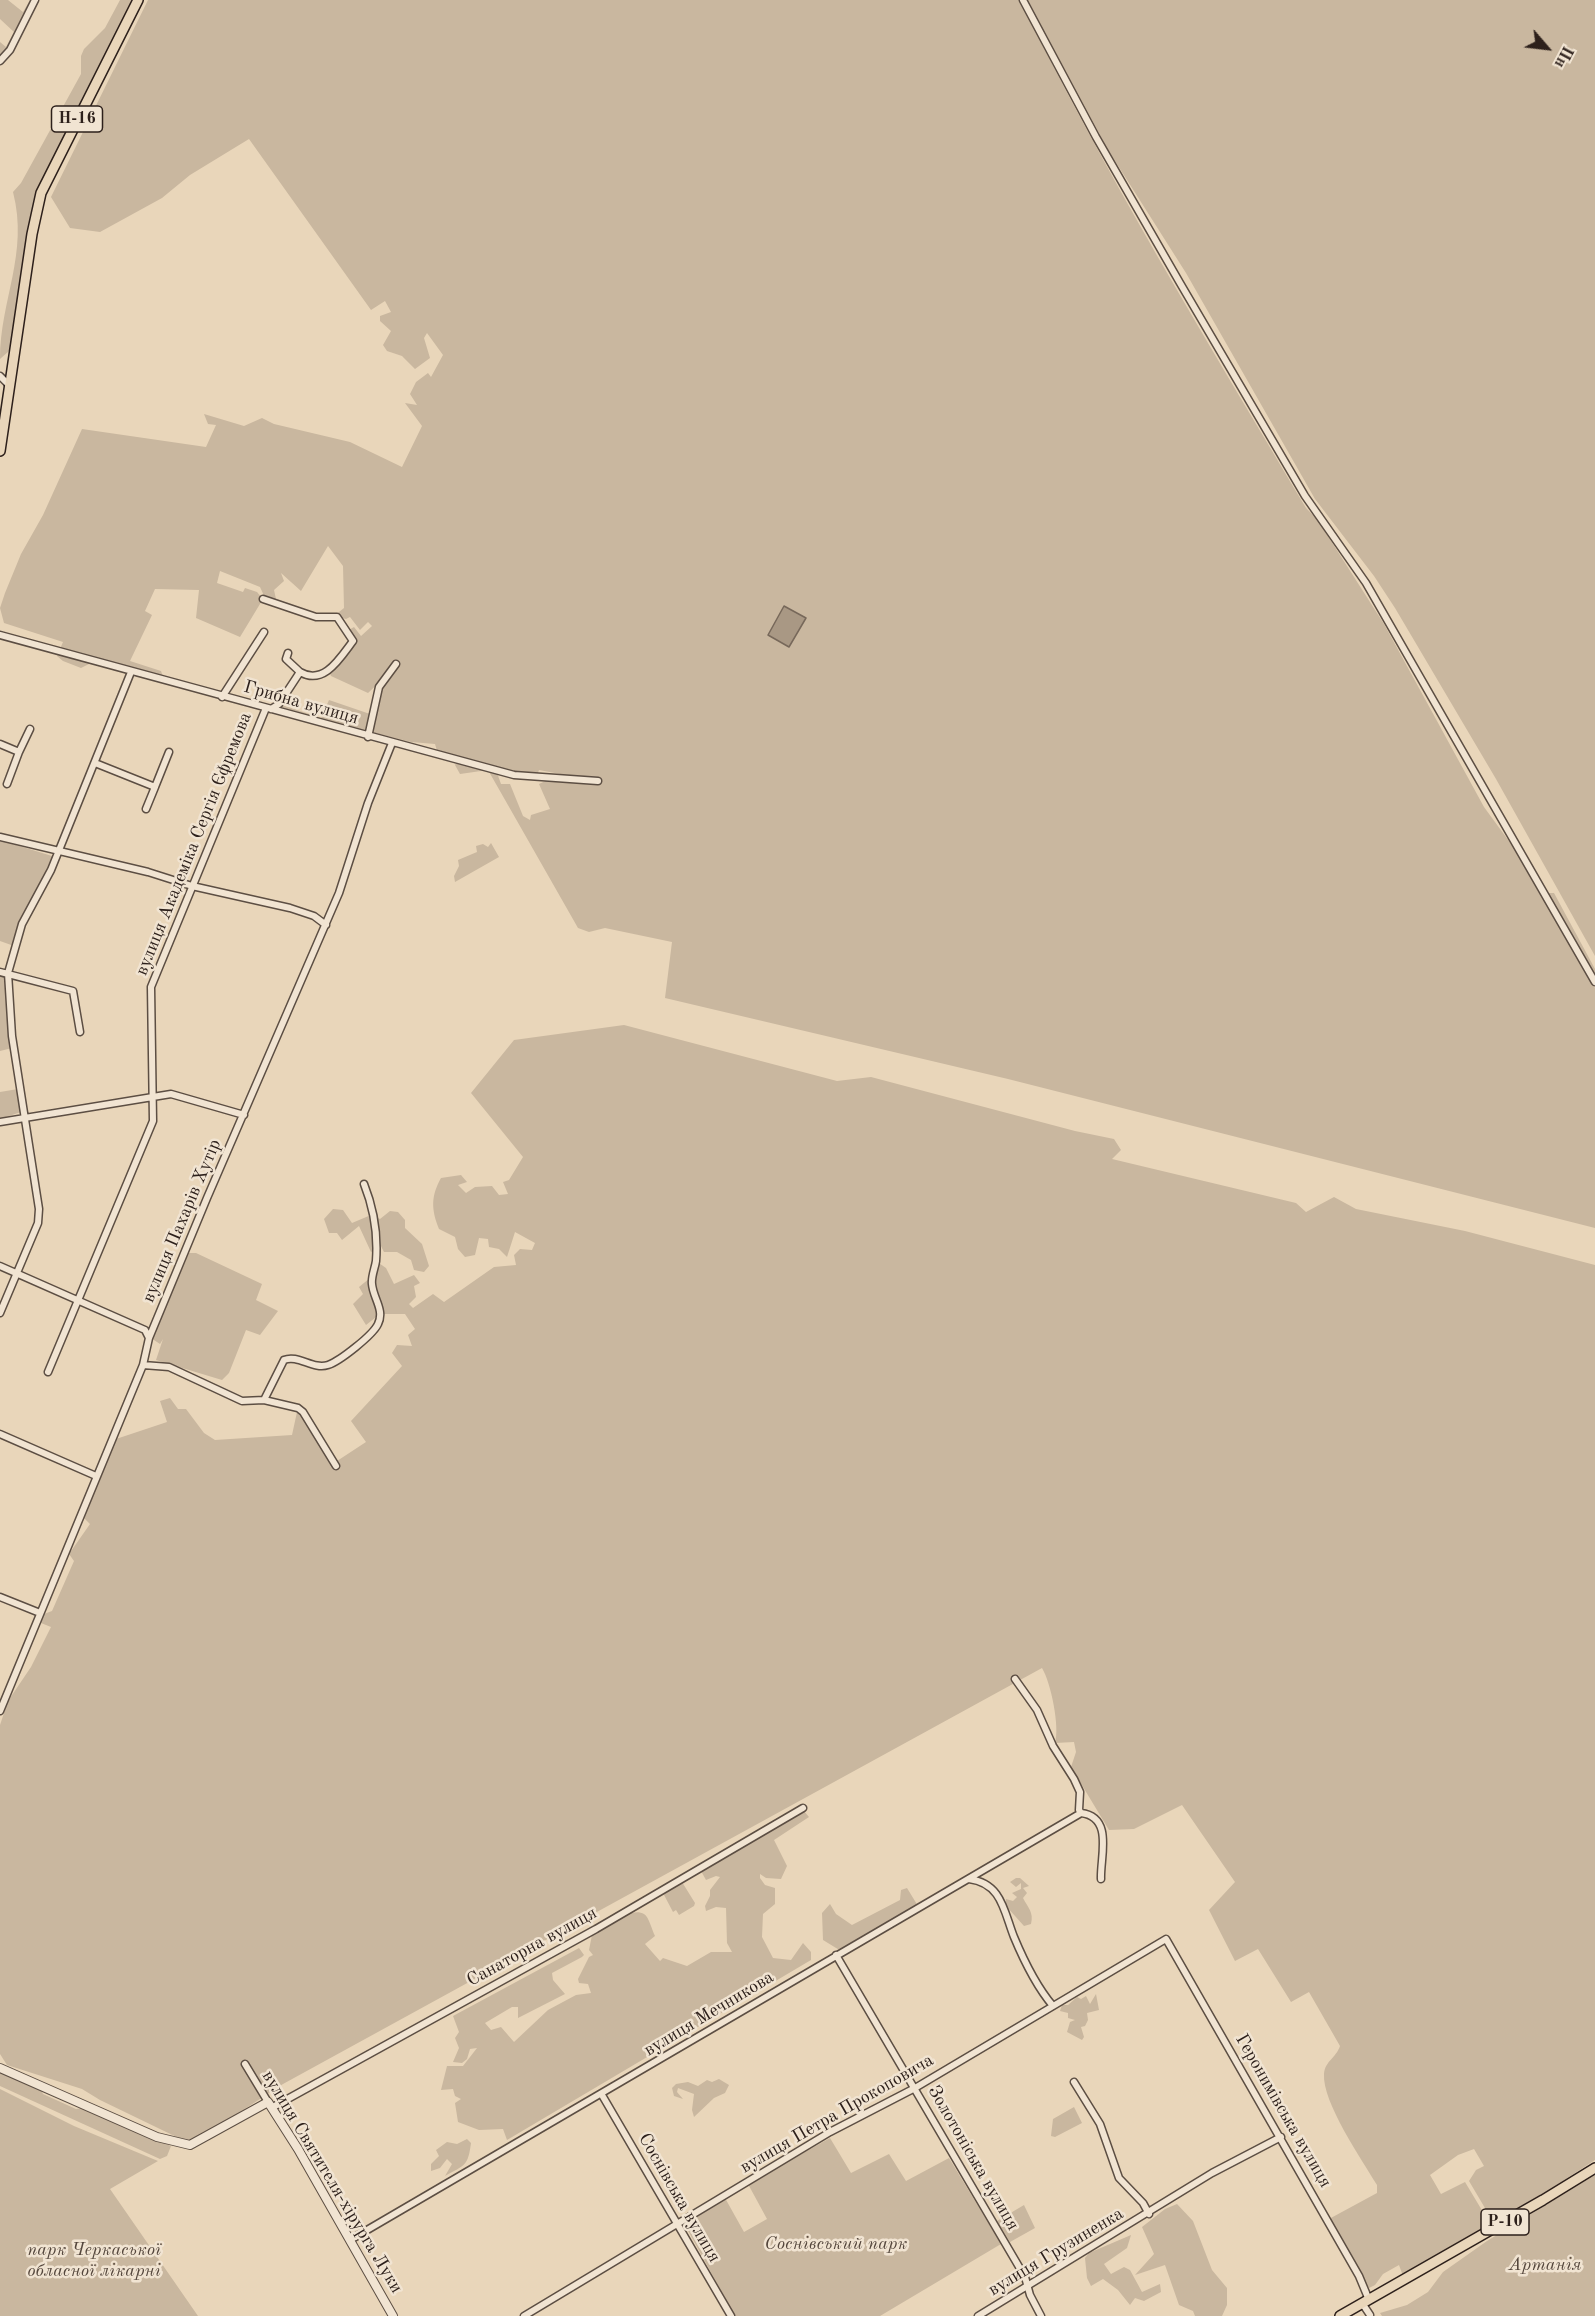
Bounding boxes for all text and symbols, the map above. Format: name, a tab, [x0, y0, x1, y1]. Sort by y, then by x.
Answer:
north arrow	[1517, 18, 1577, 78]
text: Пн	[1551, 43, 1575, 70]
road number: Н-16	[52, 106, 103, 132]
street label: Грибна вулиця	[241, 676, 361, 730]
street label: вулиця Академіка Сергія Єфремова	[131, 709, 257, 979]
street label: вулиця Пахарів Хутір	[138, 1136, 226, 1306]
street label: Санаторна вулиця	[463, 1902, 601, 1992]
street label: вулиця Мечникова	[640, 1967, 778, 2061]
street label: Геронимівська вулиця	[1230, 2030, 1336, 2192]
street label: вулиця Петра Прокоповича	[736, 2050, 938, 2178]
street label: вулиця Святителя-хірурга Луки	[257, 2067, 407, 2297]
street label: Золотоніська вулиця	[923, 2082, 1023, 2234]
street label: Соснівська вулиця	[633, 2130, 725, 2266]
street label: вулиця Грузиненка	[985, 2203, 1127, 2301]
road number: Р-10	[1481, 2209, 1529, 2235]
park label: Соснівський парк	[765, 2233, 907, 2255]
park label: парк Черкаської обласної лікарні	[27, 2239, 161, 2282]
park label: Артанія	[1509, 2254, 1581, 2276]

